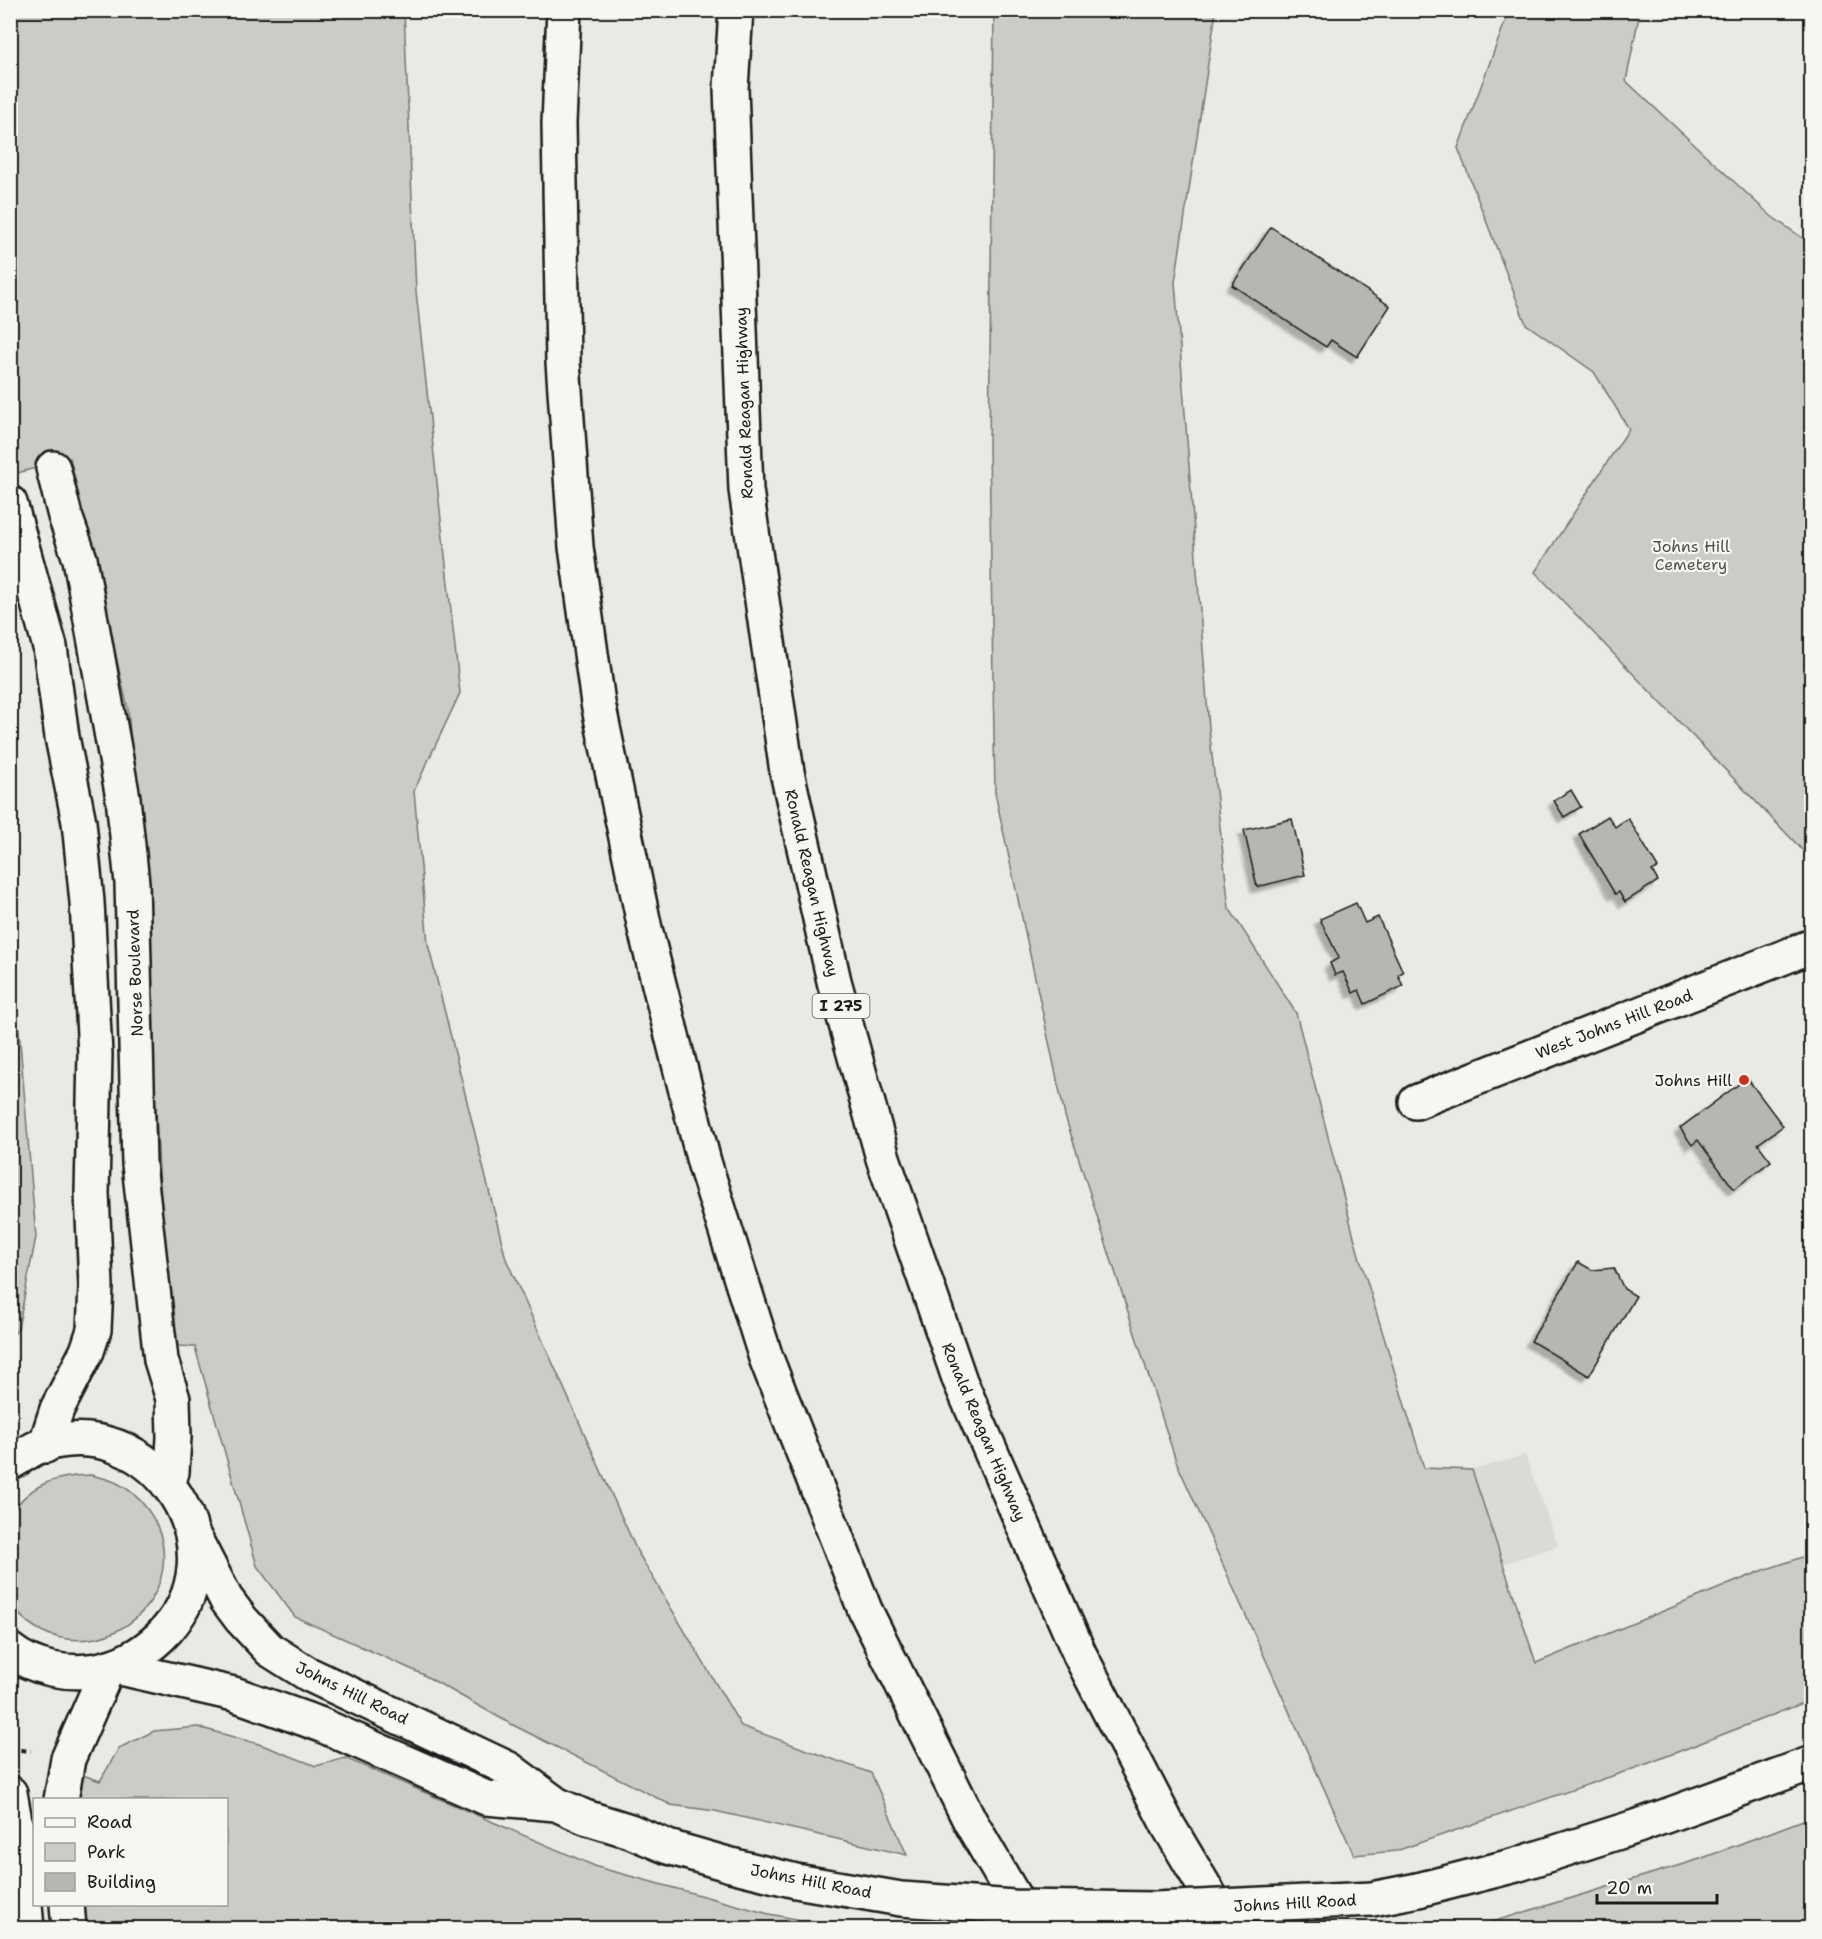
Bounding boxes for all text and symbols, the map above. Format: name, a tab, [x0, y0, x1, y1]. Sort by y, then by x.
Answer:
street label: Ronald Reagan Highway	[730, 307, 758, 499]
park label: Johns Hill Cemetery	[1652, 536, 1730, 575]
street label: Ronald Reagan Highway	[780, 787, 844, 979]
street label: Norse Boulevard	[122, 909, 148, 1037]
street label: West Johns Hill Road	[1532, 984, 1696, 1064]
road number: I 275	[812, 994, 870, 1018]
place label: Johns Hill	[1655, 1070, 1732, 1091]
marker: Johns Hill	[1737, 1073, 1751, 1087]
street label: Ronald Reagan Highway	[937, 1339, 1031, 1525]
street label: Johns Hill Road	[292, 1657, 412, 1729]
legend	[33, 1798, 228, 1906]
text: Road	[87, 1810, 132, 1834]
text: Park	[87, 1840, 126, 1864]
street label: Johns Hill Road	[749, 1859, 873, 1903]
scale bar	[1597, 1867, 1717, 1905]
text: Building	[87, 1870, 156, 1894]
text: 20 m	[1606, 1876, 1652, 1900]
street label: Johns Hill Road	[1233, 1889, 1357, 1917]

